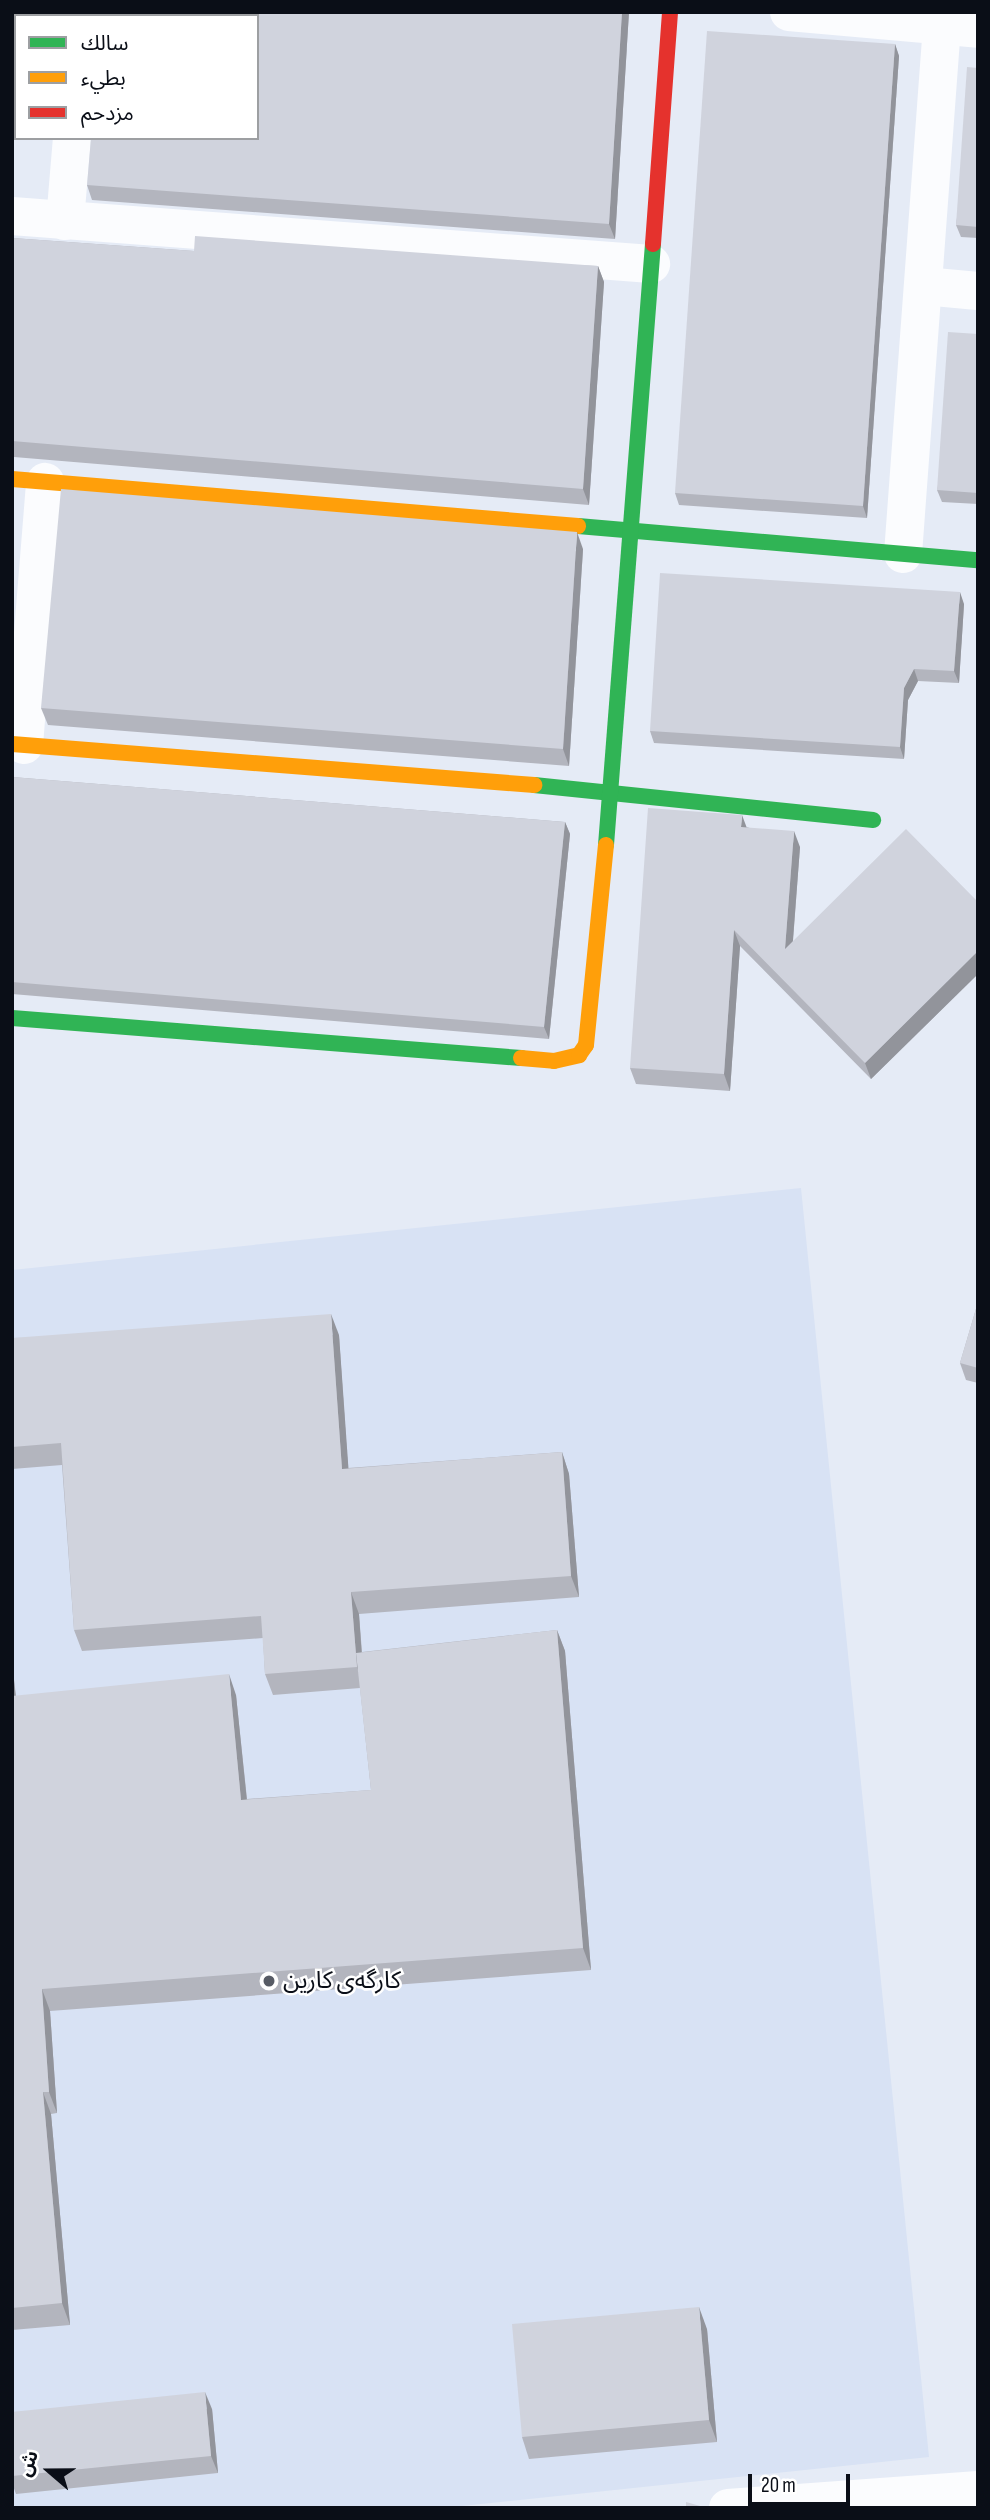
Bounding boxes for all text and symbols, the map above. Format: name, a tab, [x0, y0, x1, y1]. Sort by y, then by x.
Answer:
legend	[14, 14, 259, 140]
text: سالك	[81, 31, 128, 56]
text: بطيء	[81, 66, 126, 91]
text: مزدحم	[81, 101, 134, 126]
place label: کارگەی کارین	[283, 1967, 401, 1995]
marker: کارگەی کارین	[261, 1973, 277, 1989]
north arrow	[14, 2436, 84, 2506]
text: ش	[14, 2447, 44, 2480]
scale bar	[752, 2460, 853, 2504]
text: 20 m	[761, 2473, 796, 2498]

